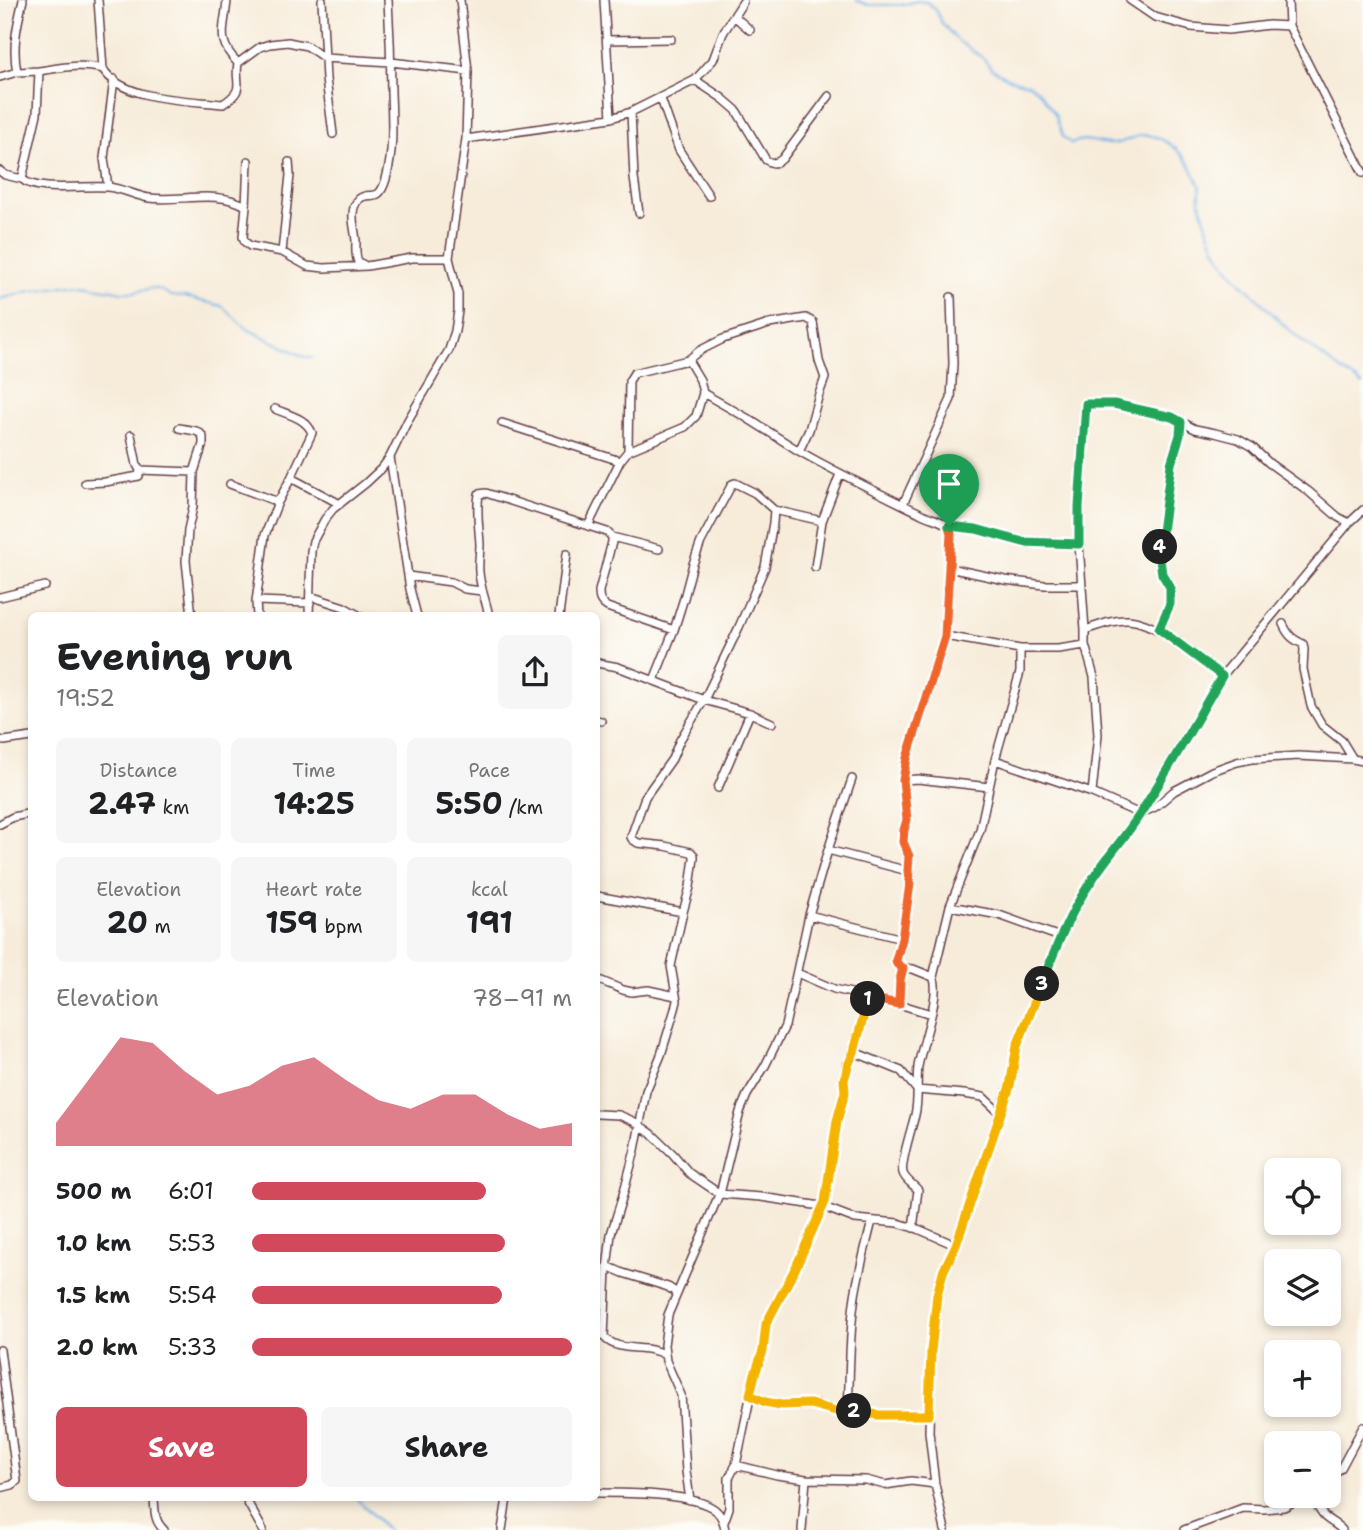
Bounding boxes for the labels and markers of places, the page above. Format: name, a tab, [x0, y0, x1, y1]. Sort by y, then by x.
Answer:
pin	[919, 454, 979, 526]
pin: 4	[1142, 530, 1178, 564]
pin: 3	[1024, 967, 1060, 1002]
pin: 1	[850, 982, 886, 1016]
pin: 2	[836, 1394, 872, 1428]

